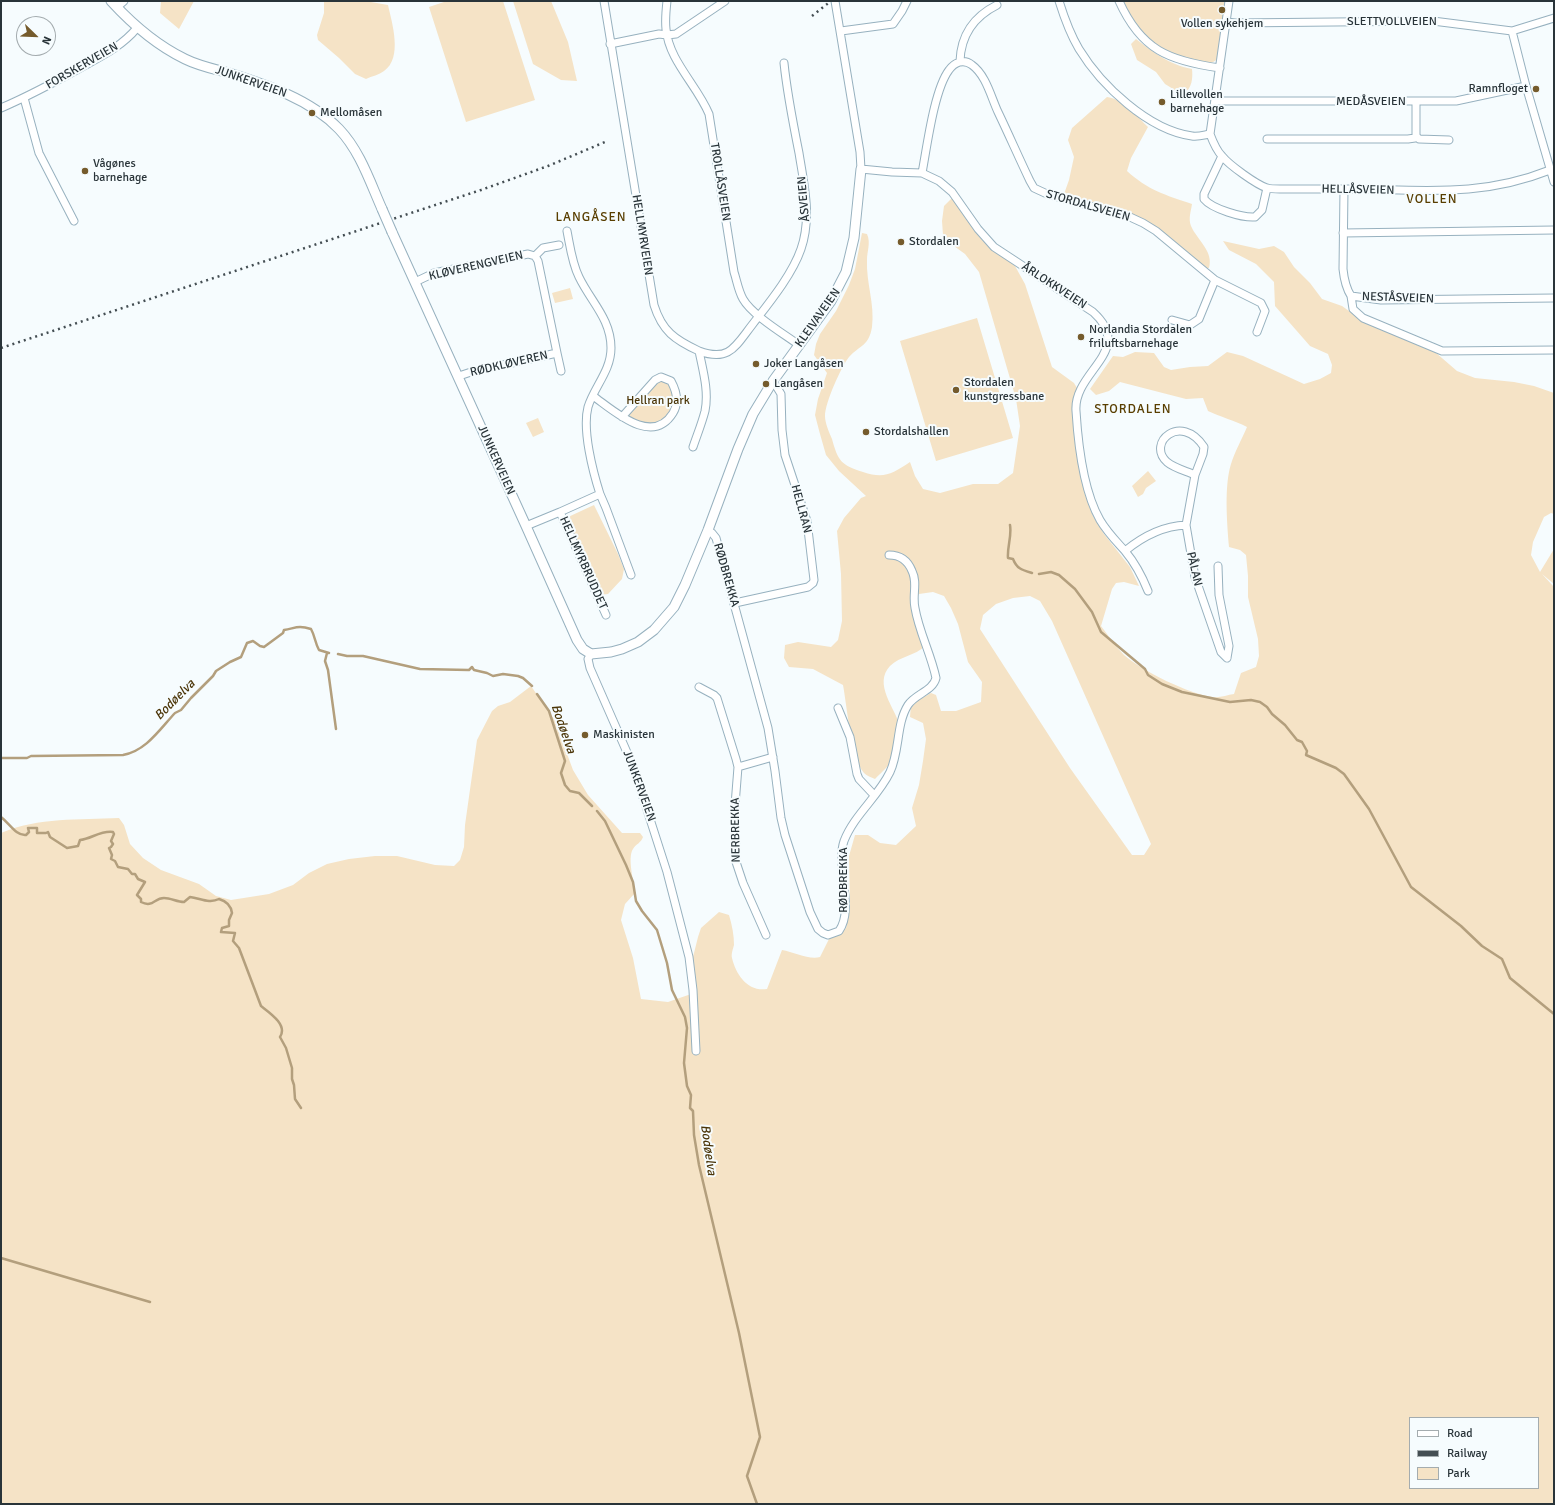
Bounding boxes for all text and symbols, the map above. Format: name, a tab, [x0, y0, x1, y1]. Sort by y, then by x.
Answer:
marker: Vollen sykehjem	[1217, 5, 1227, 15]
street label: SLETTVOLLVEIEN	[1347, 15, 1437, 29]
north arrow	[16, 16, 56, 56]
place label: Vollen sykehjem	[1181, 17, 1263, 31]
street label: FORSKERVEIEN	[43, 39, 121, 93]
street label: JUNKERVEIEN	[213, 63, 289, 101]
place label: Ramnfloget	[1469, 82, 1528, 96]
marker: Ramnfloget	[1531, 84, 1541, 94]
place label: Lillevollen barnehage	[1170, 88, 1224, 116]
street label: MEDÅSVEIEN	[1336, 95, 1406, 109]
marker: Lillevollen barnehage	[1157, 97, 1167, 107]
place label: Mellomåsen	[320, 106, 382, 120]
marker: Mellomåsen	[307, 108, 317, 118]
street label: TROLLÅSVEIEN	[707, 142, 733, 222]
place label: Vågønes barnehage	[93, 157, 147, 185]
marker: Vågønes barnehage	[80, 166, 90, 176]
street label: ÅSVEIEN	[795, 176, 813, 222]
street label: HELLÅSVEIEN	[1321, 182, 1395, 198]
street label: STORDALSVEIEN	[1044, 187, 1132, 225]
district label: VOLLEN	[1406, 192, 1458, 208]
street label: HELLMYRVEIEN	[628, 194, 656, 276]
district label: LANGÅSEN	[555, 210, 627, 226]
place label: Stordalen	[909, 235, 959, 249]
marker: Stordalen	[896, 237, 906, 247]
street label: KLØVERENGVEIEN	[427, 248, 525, 284]
street label: ÅRLOKKVEIEN	[1019, 260, 1089, 312]
street label: KLEIVAVEIEN	[792, 286, 844, 350]
street label: NESTÅSVEIEN	[1362, 290, 1434, 306]
place label: Norlandia Stordalen friluftsbarnehage	[1089, 323, 1192, 351]
marker: Norlandia Stordalen friluftsbarnehage	[1076, 332, 1086, 342]
street label: RØDKLØVEREN	[469, 348, 549, 380]
place label: Joker Langåsen	[764, 357, 843, 371]
marker: Joker Langåsen	[751, 359, 761, 369]
place label: Stordalen kunstgressbane	[964, 376, 1044, 404]
place label: Langåsen	[774, 377, 823, 391]
marker: Langåsen	[761, 379, 771, 389]
marker: Stordalen kunstgressbane	[951, 385, 961, 395]
park label: Hellran park	[626, 394, 690, 408]
district label: STORDALEN	[1094, 402, 1172, 418]
street label: JUNKERVEIEN	[474, 423, 518, 497]
place label: Stordalshallen	[874, 425, 948, 439]
marker: Stordalshallen	[861, 427, 871, 437]
street label: HELLRAN	[788, 483, 814, 535]
street label: HELLMYRBRUDDET	[556, 514, 610, 612]
street label: RØDBREKKA	[710, 541, 742, 609]
street label: PÅLAN	[1183, 550, 1205, 588]
water label: Bodøelva	[151, 676, 199, 724]
water label: Bodøelva	[547, 702, 579, 756]
place label: Maskinisten	[593, 728, 655, 742]
marker: Maskinisten	[580, 730, 590, 740]
street label: JUNKERVEIEN	[619, 748, 659, 824]
street label: NERBREKKA	[728, 797, 744, 863]
street label: RØDBREKKA	[837, 847, 851, 913]
water label: Bodøelva	[697, 1124, 719, 1176]
legend	[1409, 1417, 1539, 1489]
text: Road	[1447, 1426, 1473, 1441]
text: Railway	[1447, 1446, 1487, 1461]
text: Park	[1447, 1466, 1470, 1481]

